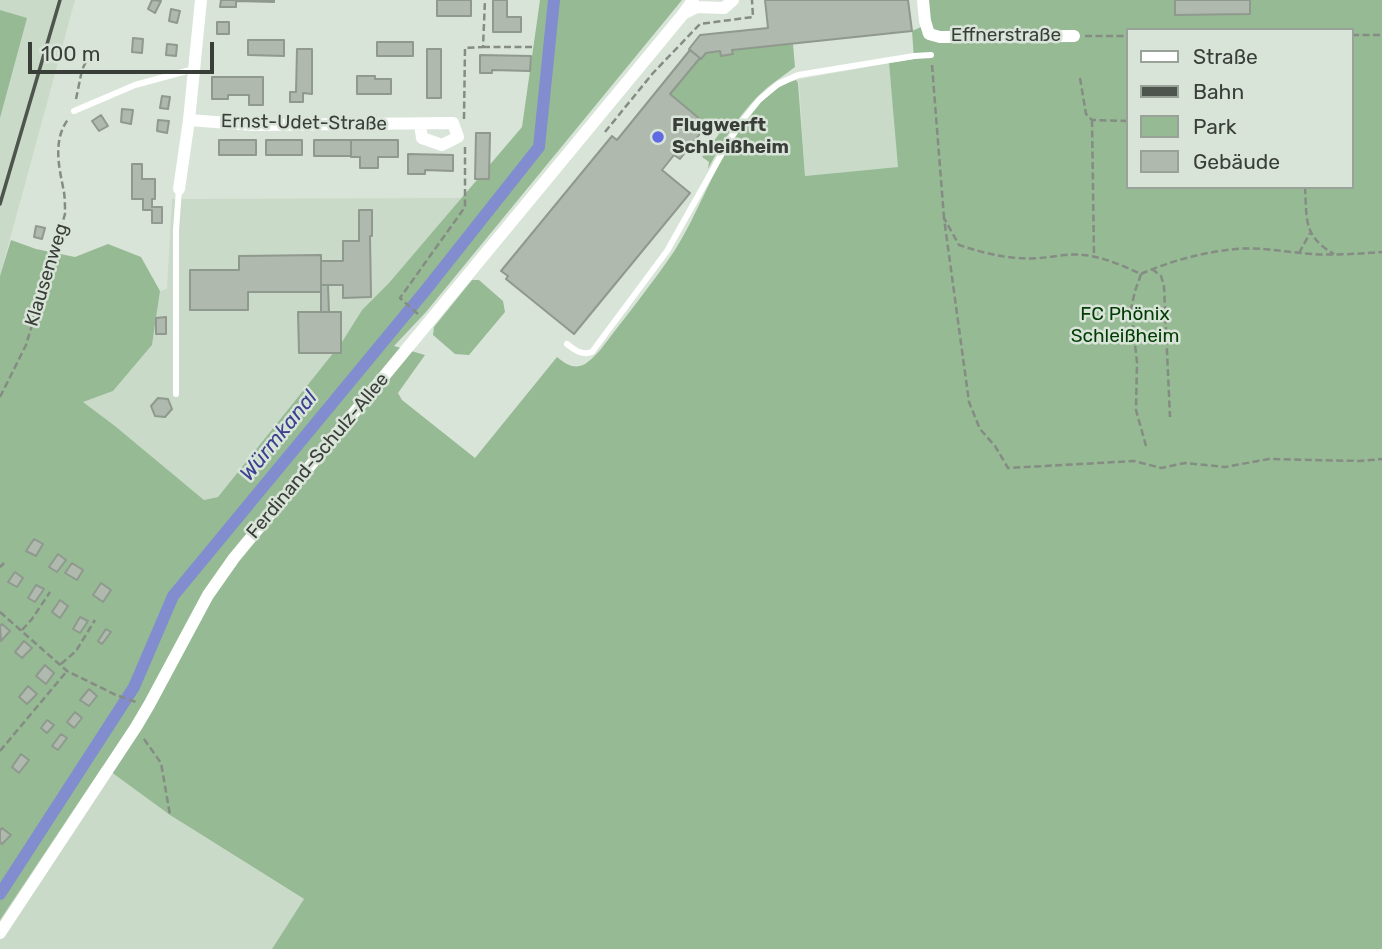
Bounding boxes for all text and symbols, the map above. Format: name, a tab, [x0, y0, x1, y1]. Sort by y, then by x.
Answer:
street label: Effnerstraße	[951, 25, 1061, 47]
scale bar	[32, 28, 217, 72]
legend	[1126, 28, 1354, 189]
text: 100 m	[41, 41, 100, 66]
text: Straße	[1193, 44, 1258, 69]
text: Bahn	[1193, 79, 1244, 104]
street label: Ernst-Udet-Straße	[221, 110, 387, 136]
text: Park	[1193, 114, 1237, 139]
place label: Flugwerft Schleißheim	[672, 115, 789, 159]
marker: Flugwerft Schleißheim	[650, 129, 666, 145]
text: Gebäude	[1193, 149, 1280, 174]
street label: Klausenweg	[21, 221, 73, 329]
park label: FC Phönix Schleißheim	[1071, 304, 1179, 348]
street label: Ferdinand-Schulz-Allee	[242, 369, 394, 543]
water label: Würmkanal	[235, 386, 323, 486]

